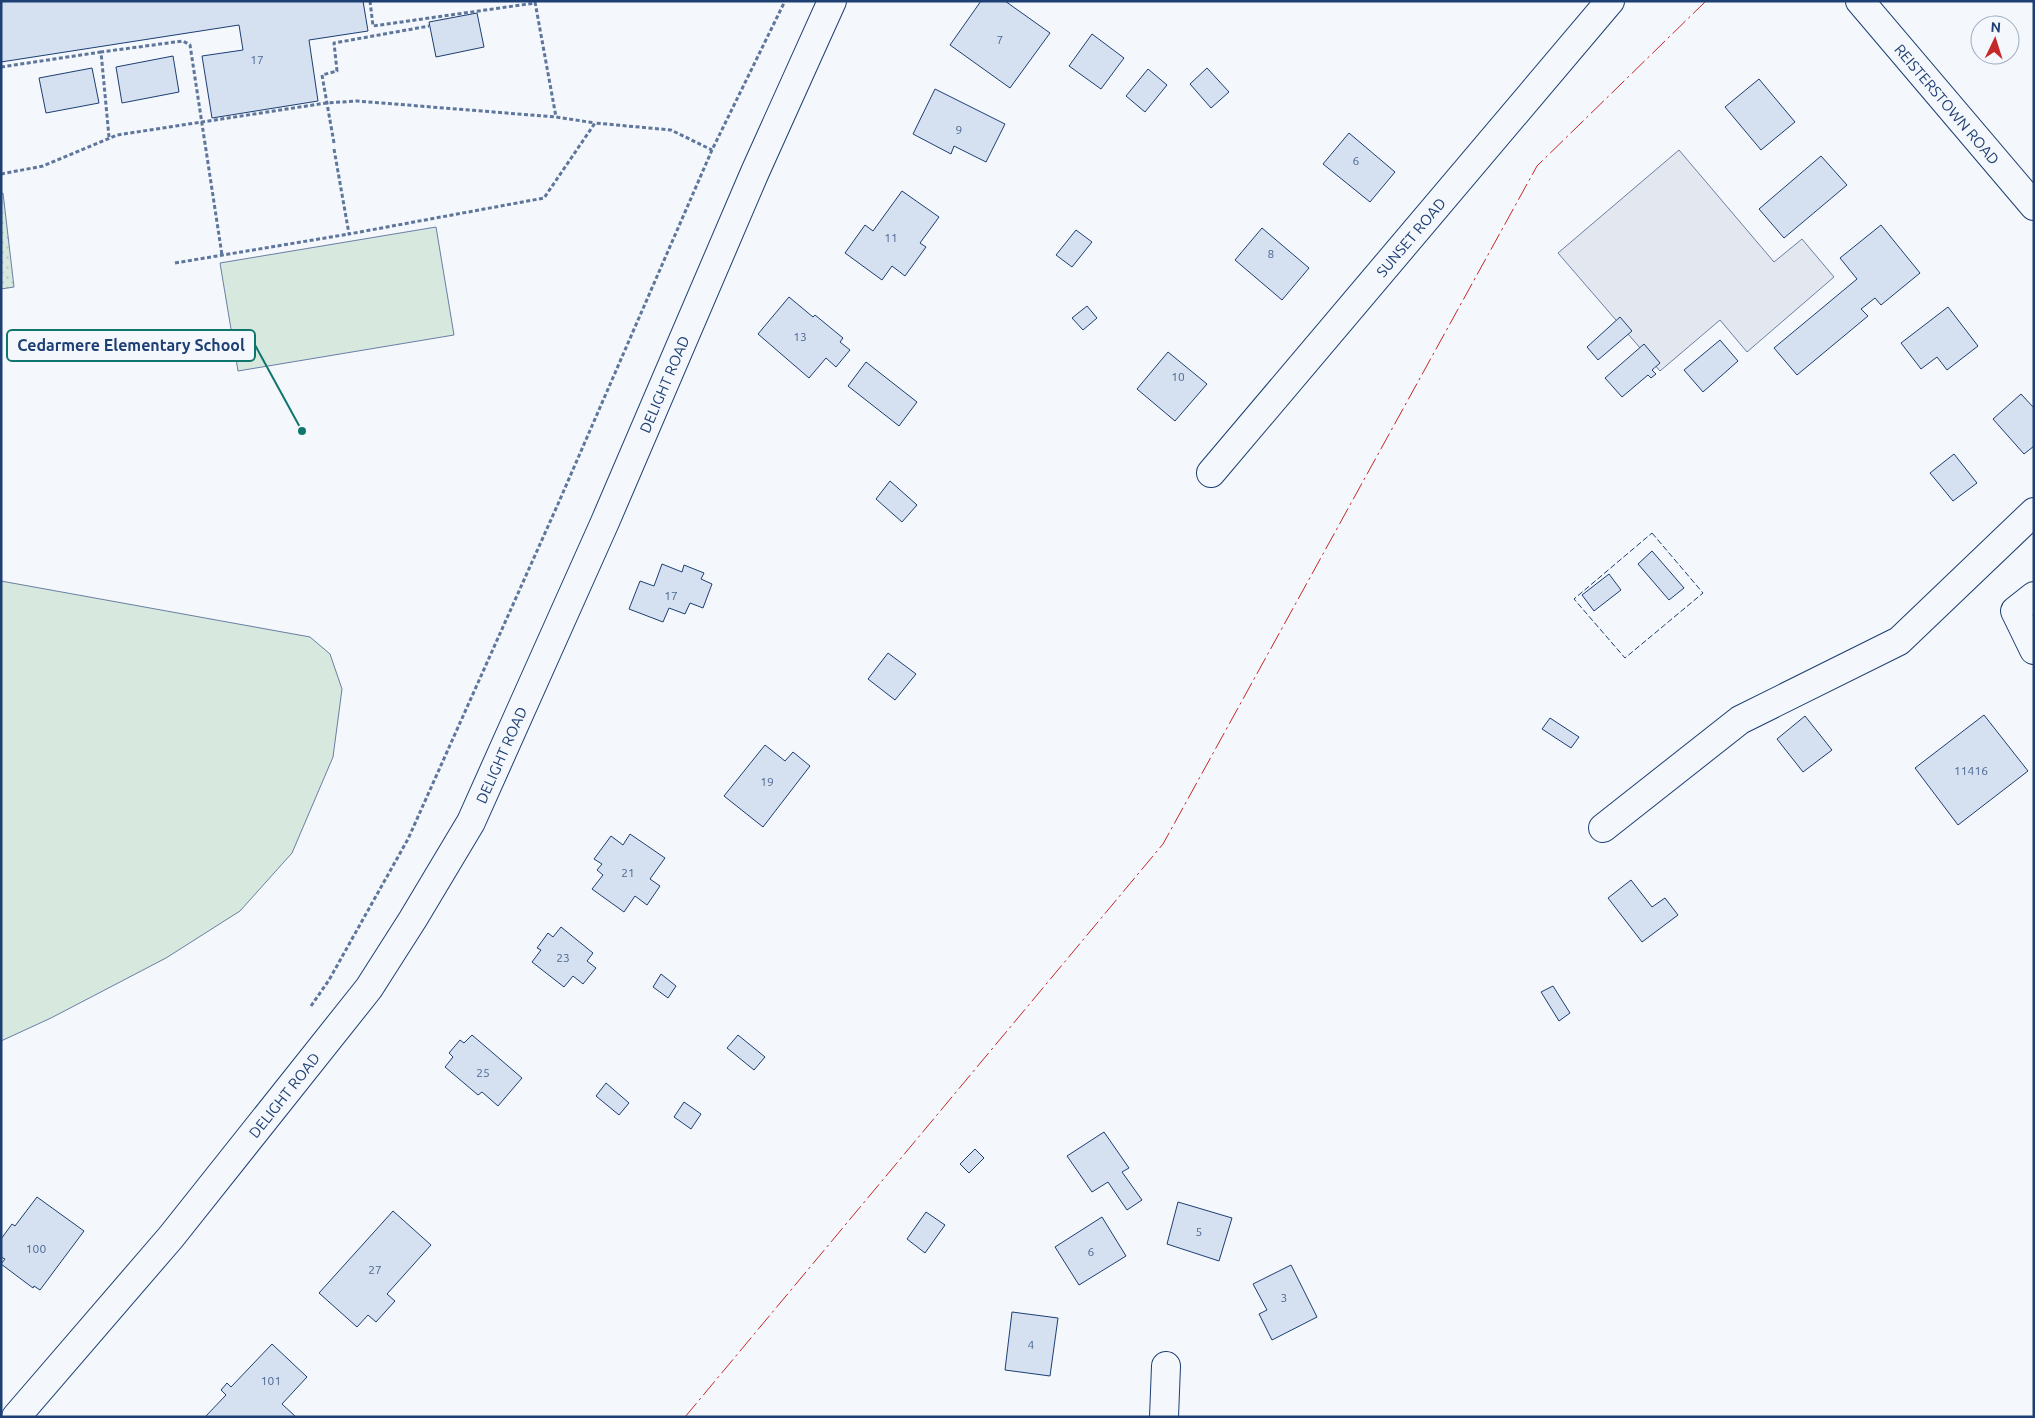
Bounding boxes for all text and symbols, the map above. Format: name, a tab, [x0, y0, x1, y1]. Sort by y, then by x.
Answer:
north arrow	[1970, 15, 2020, 65]
text: N	[1990, 19, 2002, 35]
house number: 7	[997, 33, 1003, 46]
street label: REISTERSTOWN ROAD	[1892, 40, 2003, 168]
house number: 17	[250, 53, 264, 66]
house number: 9	[956, 123, 962, 136]
house number: 6	[1353, 154, 1360, 167]
street label: SUNSET ROAD	[1372, 194, 1449, 280]
house number: 11	[884, 231, 898, 244]
house number: 8	[1268, 247, 1275, 260]
callout: Cedarmere Elementary School	[7, 330, 255, 361]
house number: 13	[793, 330, 807, 343]
street label: DELIGHT ROAD	[636, 333, 692, 435]
text: Cedarmere Elementary School	[17, 336, 245, 354]
house number: 10	[1171, 370, 1185, 383]
house number: 17	[664, 589, 678, 602]
street label: DELIGHT ROAD	[472, 704, 530, 806]
house number: 11416	[1954, 764, 1988, 777]
house number: 19	[760, 775, 774, 788]
house number: 21	[621, 866, 635, 879]
house number: 23	[556, 951, 570, 964]
street label: DELIGHT ROAD	[245, 1049, 323, 1141]
house number: 25	[476, 1066, 490, 1079]
house number: 5	[1196, 1225, 1202, 1238]
house number: 100	[26, 1242, 46, 1255]
house number: 6	[1088, 1245, 1095, 1258]
house number: 27	[368, 1263, 382, 1276]
house number: 3	[1281, 1291, 1287, 1304]
house number: 4	[1028, 1338, 1035, 1351]
house number: 101	[261, 1374, 281, 1387]

